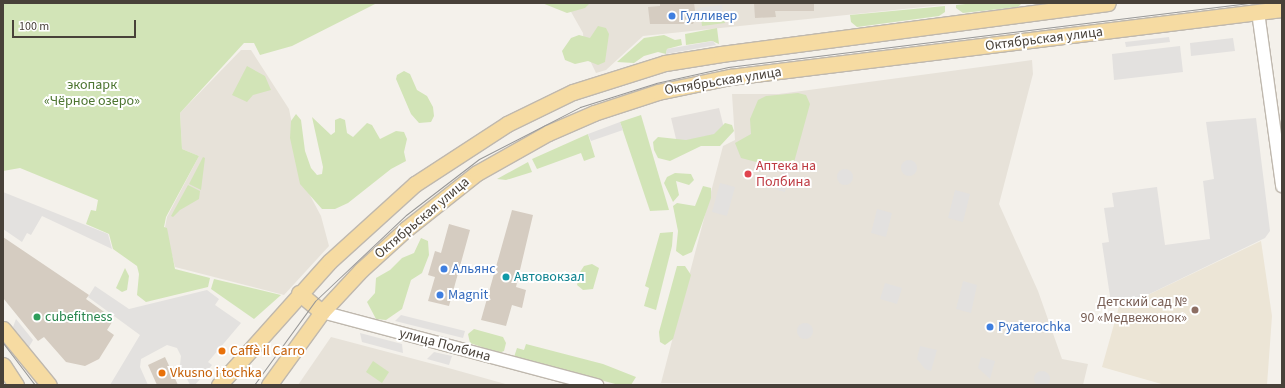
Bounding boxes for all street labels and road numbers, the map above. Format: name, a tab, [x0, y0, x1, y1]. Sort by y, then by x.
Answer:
street label: Октябрьская улица	[984, 23, 1104, 55]
street label: Октябрьская улица	[663, 63, 783, 99]
street label: Октябрьская улица	[371, 174, 473, 262]
street label: улица Полбина	[397, 325, 493, 365]

